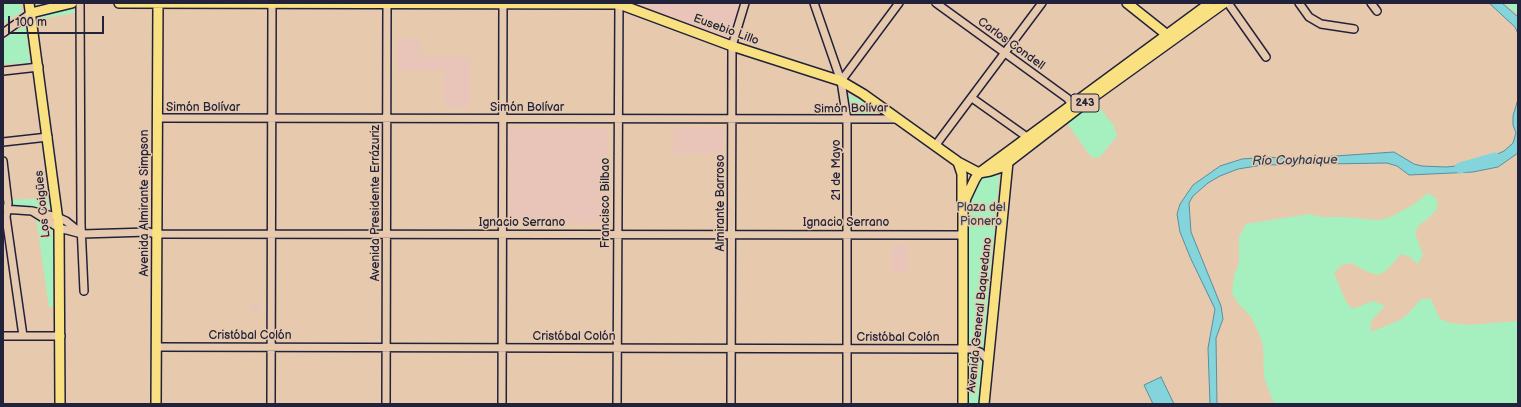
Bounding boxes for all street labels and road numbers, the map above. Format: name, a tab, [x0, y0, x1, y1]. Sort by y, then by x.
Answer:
street label: Eusebio Lillo	[691, 11, 761, 49]
street label: Carlos Condell	[975, 15, 1047, 73]
road number: 243	[1071, 94, 1099, 112]
street label: Simón Bolívar	[166, 101, 240, 115]
street label: Simón Bolívar	[490, 101, 564, 115]
street label: Simón Bolívar	[814, 101, 888, 117]
street label: Avenida Presidente Errázuriz	[369, 125, 383, 281]
street label: Avenida Almirante Simpson	[138, 130, 152, 276]
street label: 21 de Mayo	[830, 139, 844, 201]
street label: Almirante Barroso	[714, 154, 728, 252]
street label: Francisco Bilbao	[599, 158, 613, 248]
street label: Los Coigües	[32, 170, 54, 238]
street label: Ignacio Serrano	[479, 216, 565, 230]
street label: Ignacio Serrano	[803, 216, 889, 230]
street label: Avenida General Baquedano	[965, 237, 995, 393]
street label: Cristóbal Colón	[209, 329, 291, 343]
street label: Cristóbal Colón	[533, 330, 615, 344]
street label: Cristóbal Colón	[857, 331, 939, 345]

